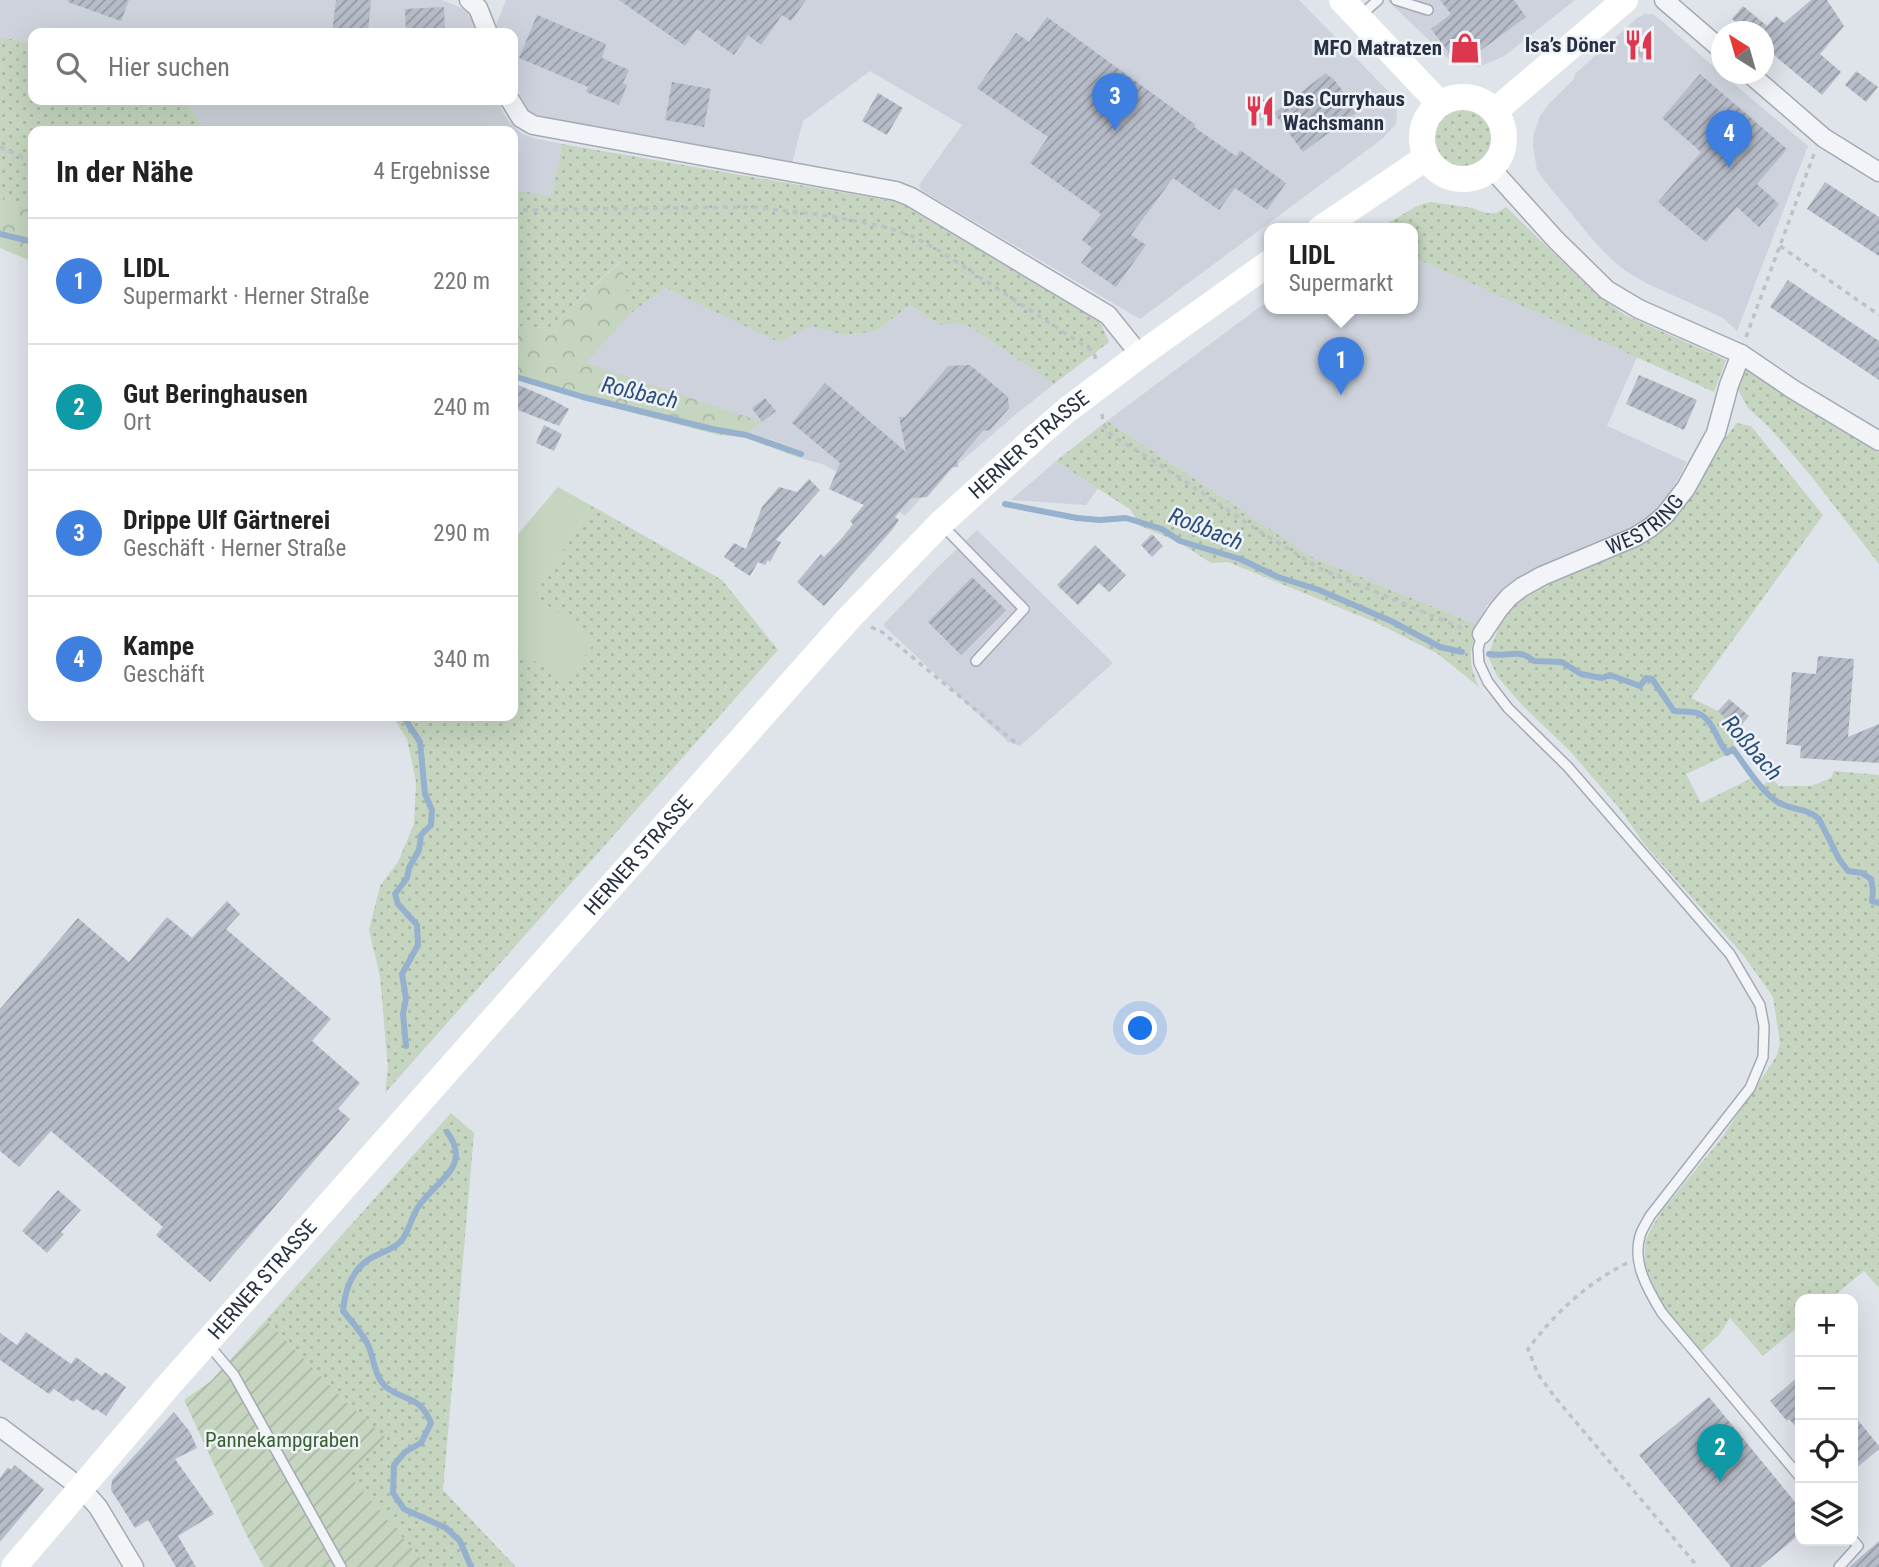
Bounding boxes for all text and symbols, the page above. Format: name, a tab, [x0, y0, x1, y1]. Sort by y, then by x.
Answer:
north arrow	[1711, 21, 1774, 84]
search box	[28, 28, 518, 105]
restaurant icon: Isa’s Döner	[1622, 28, 1656, 62]
shop icon: MFO Matratzen	[1448, 31, 1482, 65]
place label: Isa’s Döner	[1525, 33, 1616, 57]
place label: MFO Matratzen	[1314, 36, 1442, 60]
icon: search	[52, 48, 90, 86]
text: Hier suchen	[108, 52, 230, 82]
pin: 3	[1092, 73, 1138, 131]
place label: Das Curryhaus Wachsmann	[1283, 87, 1405, 135]
restaurant icon: Das Curryhaus Wachsmann	[1243, 94, 1277, 128]
pin: 4	[1706, 110, 1752, 168]
text: In der Nähe	[56, 154, 193, 189]
text: 4 Ergebnisse	[373, 158, 490, 185]
popup	[1264, 223, 1418, 314]
text: LIDL	[1289, 240, 1335, 270]
text: LIDL	[123, 253, 170, 283]
text: 1	[73, 268, 85, 295]
text: 220 m	[433, 268, 490, 295]
text: Supermarkt	[1289, 270, 1393, 297]
text: Supermarkt · Herner Straße	[123, 283, 369, 310]
pin: 1	[1318, 337, 1364, 395]
water label: Roßbach	[599, 371, 681, 415]
text: Gut Beringhausen	[123, 379, 308, 409]
street label: HERNER STRASSE	[964, 386, 1093, 504]
text: 2	[73, 394, 85, 421]
text: 240 m	[433, 394, 490, 421]
text: Ort	[123, 409, 151, 436]
street label: WESTRING	[1603, 490, 1688, 560]
water label: Roßbach	[1165, 502, 1247, 556]
text: Drippe Ulf Gärtnerei	[123, 505, 330, 535]
text: 3	[73, 520, 85, 547]
text: 290 m	[433, 520, 490, 547]
text: Geschäft · Herner Straße	[123, 535, 346, 562]
text: Kampe	[123, 631, 194, 661]
text: 4	[73, 646, 85, 673]
text: 340 m	[433, 646, 490, 673]
text: Geschäft	[123, 661, 205, 688]
water label: Roßbach	[1716, 710, 1788, 786]
street label: HERNER STRASSE	[579, 791, 698, 920]
your location	[1123, 1011, 1157, 1045]
street label: HERNER STRASSE	[203, 1215, 322, 1344]
map controls	[1795, 1294, 1858, 1546]
button: +	[1795, 1294, 1858, 1357]
button: −	[1795, 1357, 1858, 1420]
button: locate	[1795, 1420, 1858, 1483]
pin: 2	[1697, 1424, 1743, 1482]
park label: Pannekampgraben	[205, 1428, 359, 1452]
button: layers	[1795, 1483, 1858, 1546]

